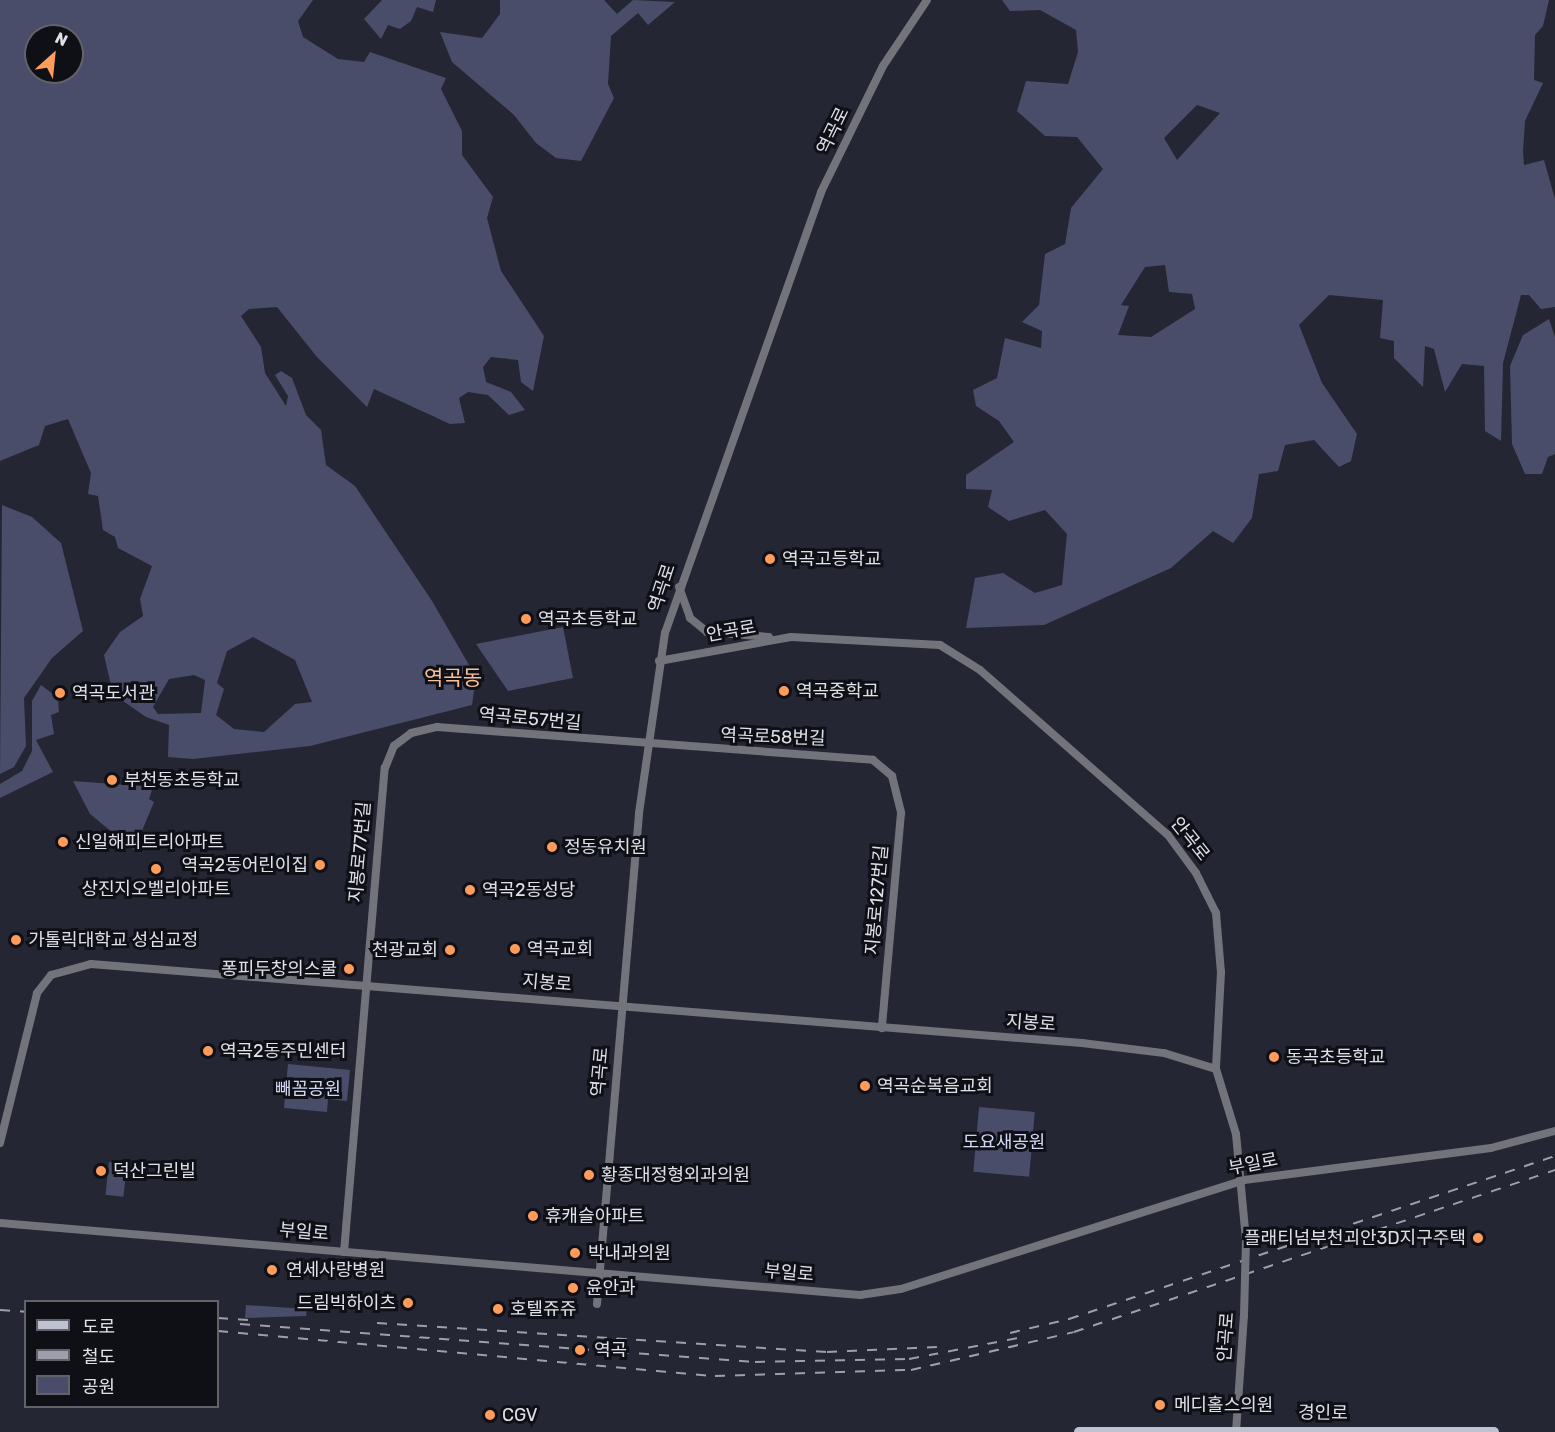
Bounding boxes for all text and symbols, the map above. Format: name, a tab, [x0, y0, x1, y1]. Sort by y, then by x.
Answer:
north arrow	[24, 24, 84, 84]
text: N	[52, 28, 71, 50]
street label: 역곡로	[812, 104, 854, 158]
place label: 역곡고등학교	[782, 548, 881, 570]
marker: 역곡고등학교	[763, 552, 777, 566]
street label: 역곡로	[644, 561, 680, 615]
place label: 역곡초등학교	[538, 608, 637, 630]
marker: 역곡초등학교	[519, 612, 533, 626]
street label: 안곡로	[705, 616, 757, 646]
district label: 역곡동	[424, 665, 482, 691]
place label: 역곡중학교	[796, 680, 879, 702]
place label: 역곡도서관	[72, 682, 155, 704]
marker: 역곡중학교	[777, 684, 791, 698]
marker: 역곡도서관	[53, 686, 67, 700]
street label: 역곡로57번길	[478, 704, 582, 734]
street label: 역곡로58번길	[720, 724, 826, 750]
place label: 부천동초등학교	[124, 769, 240, 791]
marker: 부천동초등학교	[105, 773, 119, 787]
street label: 지봉로77번길	[345, 801, 375, 903]
street label: 안곡로	[1166, 813, 1214, 865]
place label: 신일해피트리아파트	[75, 831, 224, 853]
marker: 신일해피트리아파트	[56, 835, 70, 849]
place label: 정동유치원	[564, 836, 647, 858]
marker: 정동유치원	[545, 840, 559, 854]
street label: 지봉로127번길	[861, 844, 893, 956]
place label: 역곡2동어린이집	[182, 854, 308, 876]
marker: 역곡2동어린이집	[313, 858, 327, 872]
marker: 상진지오벨리아파트	[149, 862, 163, 876]
place label: 상진지오벨리아파트	[81, 878, 231, 900]
place label: 역곡2동성당	[482, 879, 575, 901]
marker: 역곡2동성당	[463, 883, 477, 897]
place label: 가톨릭대학교 성심교정	[28, 929, 198, 951]
marker: 가톨릭대학교 성심교정	[9, 933, 23, 947]
place label: 역곡교회	[527, 938, 593, 960]
place label: 천광교회	[372, 939, 438, 961]
marker: 역곡교회	[508, 942, 522, 956]
marker: 천광교회	[443, 943, 457, 957]
place label: 퐁피두창의스쿨	[221, 958, 337, 980]
marker: 퐁피두창의스쿨	[342, 962, 356, 976]
street label: 지봉로	[521, 970, 573, 996]
street label: 지봉로	[1005, 1010, 1057, 1036]
place label: 역곡2동주민센터	[220, 1040, 346, 1062]
marker: 역곡2동주민센터	[201, 1044, 215, 1058]
street label: 역곡로	[587, 1046, 613, 1098]
place label: 동곡초등학교	[1286, 1046, 1385, 1068]
marker: 동곡초등학교	[1267, 1050, 1281, 1064]
place label: 역곡순복음교회	[877, 1075, 993, 1097]
park label: 빼꼼공원	[275, 1078, 341, 1100]
marker: 역곡순복음교회	[858, 1079, 872, 1093]
park label: 도요새공원	[963, 1131, 1045, 1153]
street label: 부일로	[1227, 1149, 1279, 1179]
place label: 덕산그린빌	[113, 1160, 196, 1182]
marker: 덕산그린빌	[94, 1164, 108, 1178]
place label: 황종대정형외과의원	[601, 1164, 750, 1186]
marker: 황종대정형외과의원	[582, 1168, 596, 1182]
place label: 휴캐슬아파트	[545, 1205, 644, 1227]
marker: 휴캐슬아파트	[526, 1209, 540, 1223]
street label: 부일로	[278, 1219, 330, 1245]
place label: 플래티넘부천괴안3D지구주택	[1244, 1227, 1466, 1249]
marker: 플래티넘부천괴안3D지구주택	[1471, 1231, 1485, 1245]
place label: 박내과의원	[588, 1242, 671, 1264]
marker: 박내과의원	[566, 1244, 584, 1262]
place label: 연세사랑병원	[286, 1259, 385, 1281]
street label: 부일로	[763, 1260, 815, 1286]
marker: 연세사랑병원	[263, 1261, 281, 1279]
place label: 윤안과	[586, 1277, 636, 1299]
marker: 윤안과	[564, 1279, 582, 1297]
place label: 드림빅하이츠	[297, 1292, 396, 1314]
marker: 드림빅하이츠	[401, 1296, 415, 1310]
place label: 호텔쥬쥬	[510, 1298, 576, 1320]
legend	[24, 1300, 219, 1408]
marker: 호텔쥬쥬	[491, 1302, 505, 1316]
street label: 안곡로	[1213, 1311, 1239, 1363]
text: 도로	[82, 1316, 115, 1338]
place label: 역곡	[594, 1339, 627, 1361]
marker: 역곡	[571, 1341, 589, 1359]
text: 철도	[82, 1346, 115, 1368]
text: 공원	[82, 1376, 115, 1398]
place label: 메디홀스의원	[1174, 1394, 1273, 1416]
marker: 메디홀스의원	[1151, 1396, 1169, 1414]
street label: 경인로	[1298, 1402, 1348, 1424]
place label: CGV	[502, 1404, 538, 1426]
marker: CGV	[483, 1408, 497, 1422]

